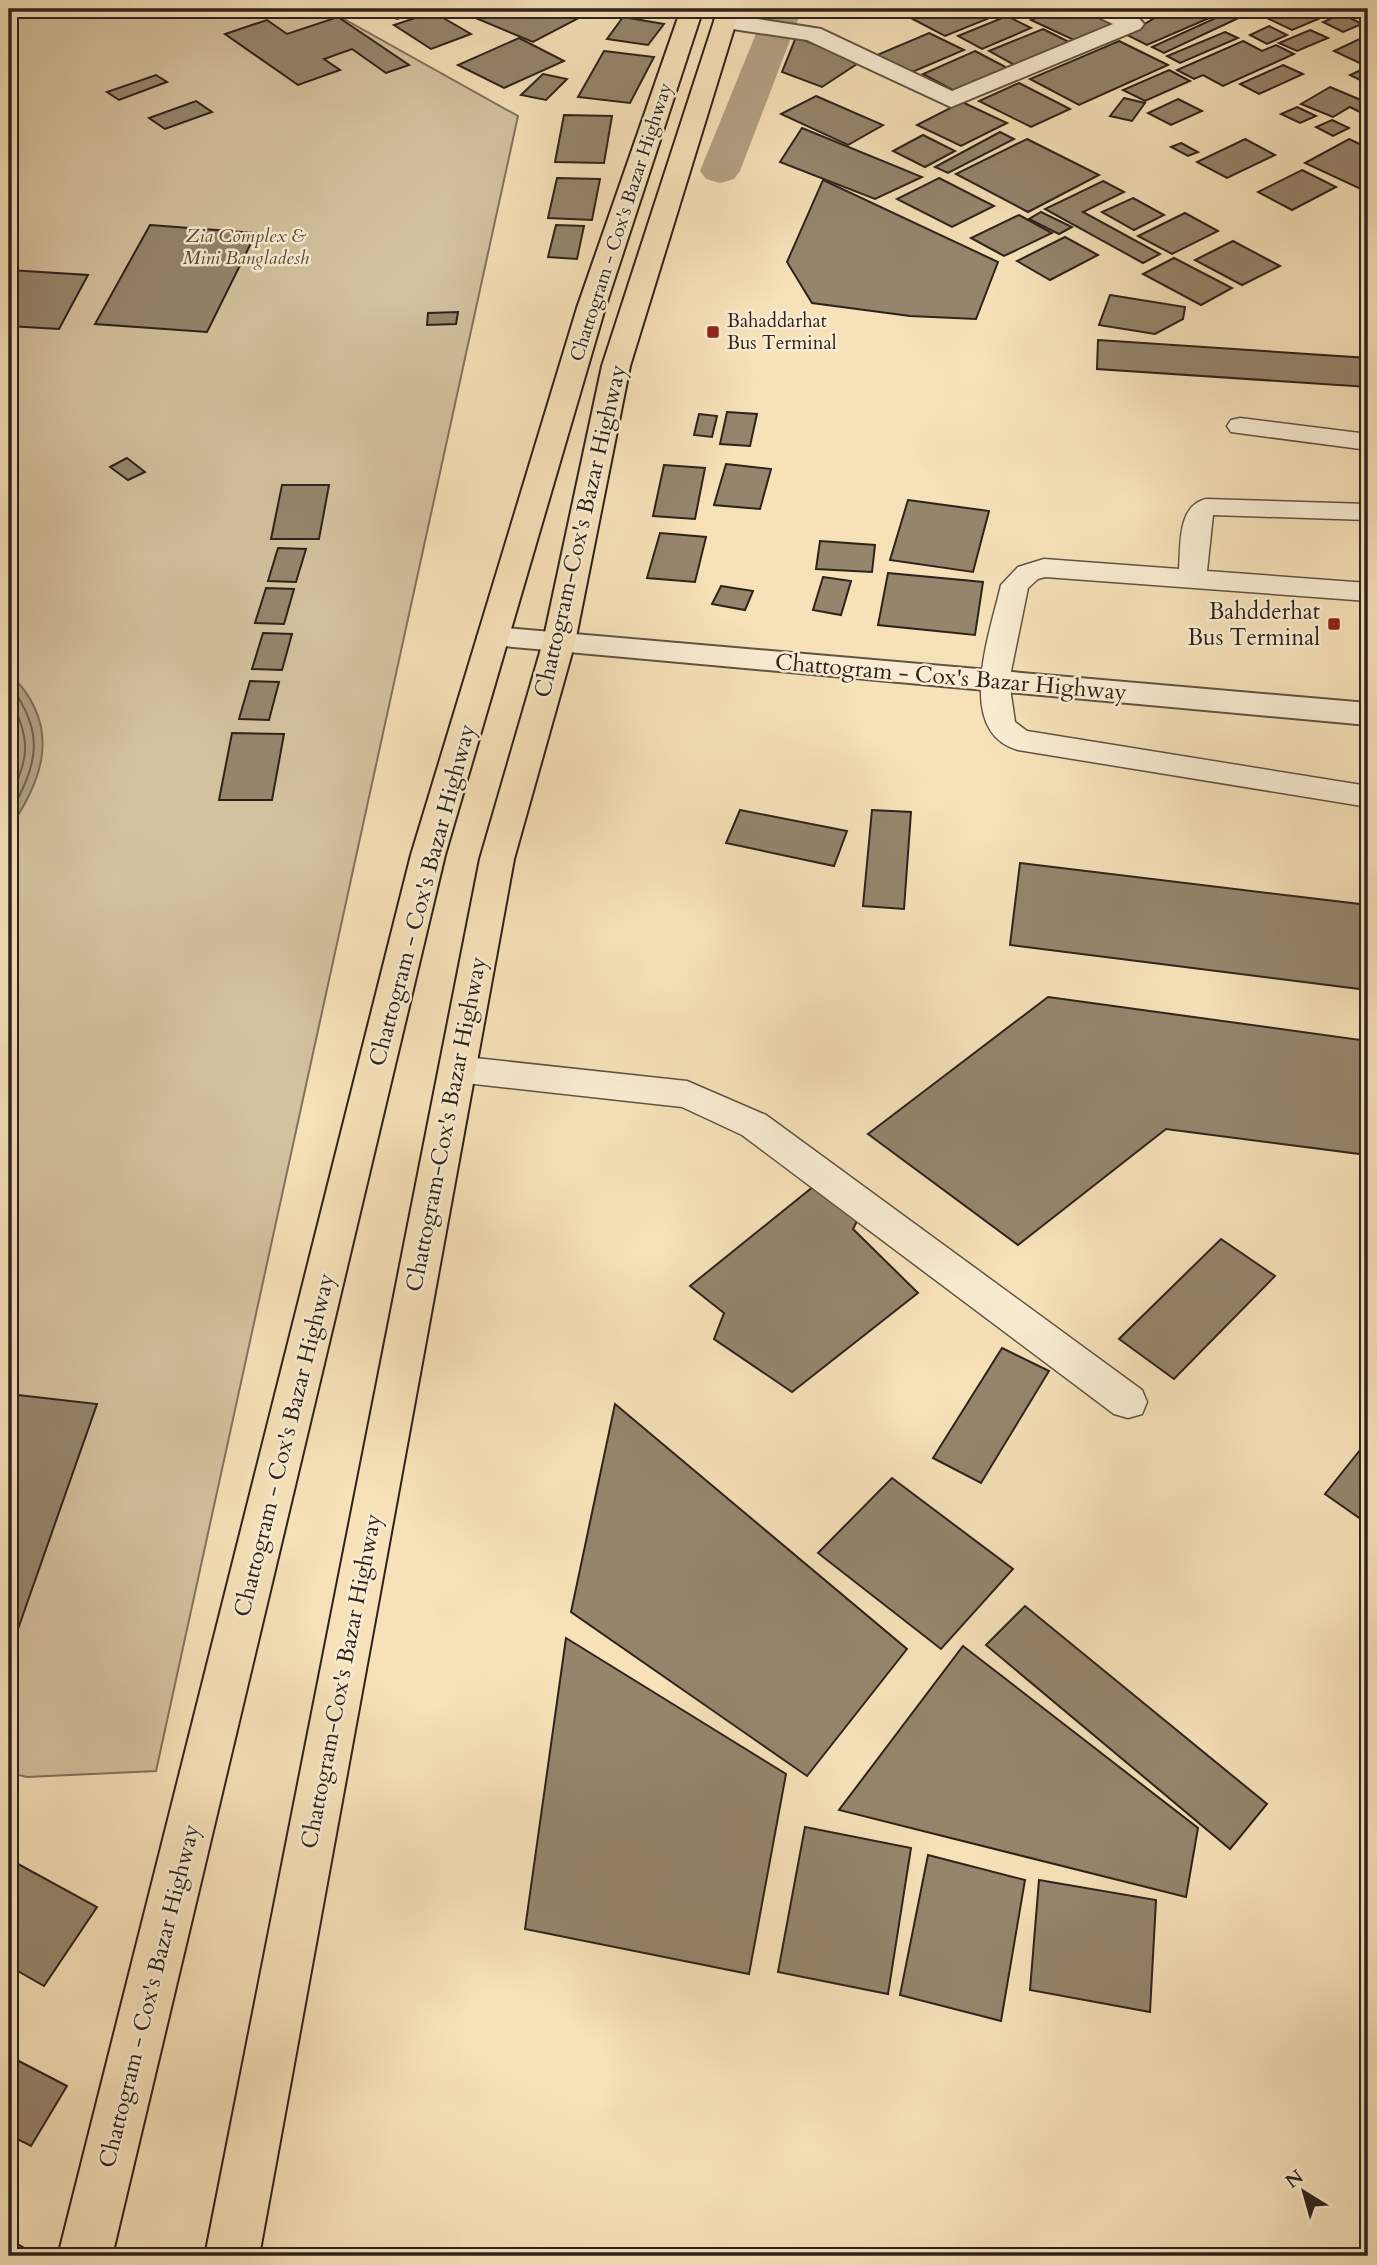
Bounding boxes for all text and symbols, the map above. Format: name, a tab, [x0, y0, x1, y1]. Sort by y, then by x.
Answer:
street label: Chattogram - Cox's Bazar Highway	[564, 79, 678, 365]
park label: Zia Complex & Mini Bangladesh	[183, 223, 309, 271]
place label: Bahaddarhat Bus Terminal	[727, 308, 837, 356]
marker: Bahaddarhat Bus Terminal	[705, 324, 721, 340]
street label: Chattogram-Cox's Bazar Highway	[527, 362, 633, 700]
place label: Bahdderhat Bus Terminal	[1187, 596, 1320, 653]
marker: Bahdderhat Bus Terminal	[1326, 616, 1342, 632]
street label: Chattogram - Cox's Bazar Highway	[774, 646, 1128, 708]
street label: Chattogram - Cox's Bazar Highway	[361, 720, 483, 1070]
street label: Chattogram-Cox's Bazar Highway	[398, 954, 494, 1294]
street label: Chattogram - Cox's Bazar Highway	[226, 1270, 342, 1620]
street label: Chattogram-Cox's Bazar Highway	[293, 1511, 389, 1851]
street label: Chattogram - Cox's Bazar Highway	[91, 1821, 207, 2171]
north arrow	[1268, 2156, 1338, 2226]
text: N	[1280, 2164, 1309, 2195]

